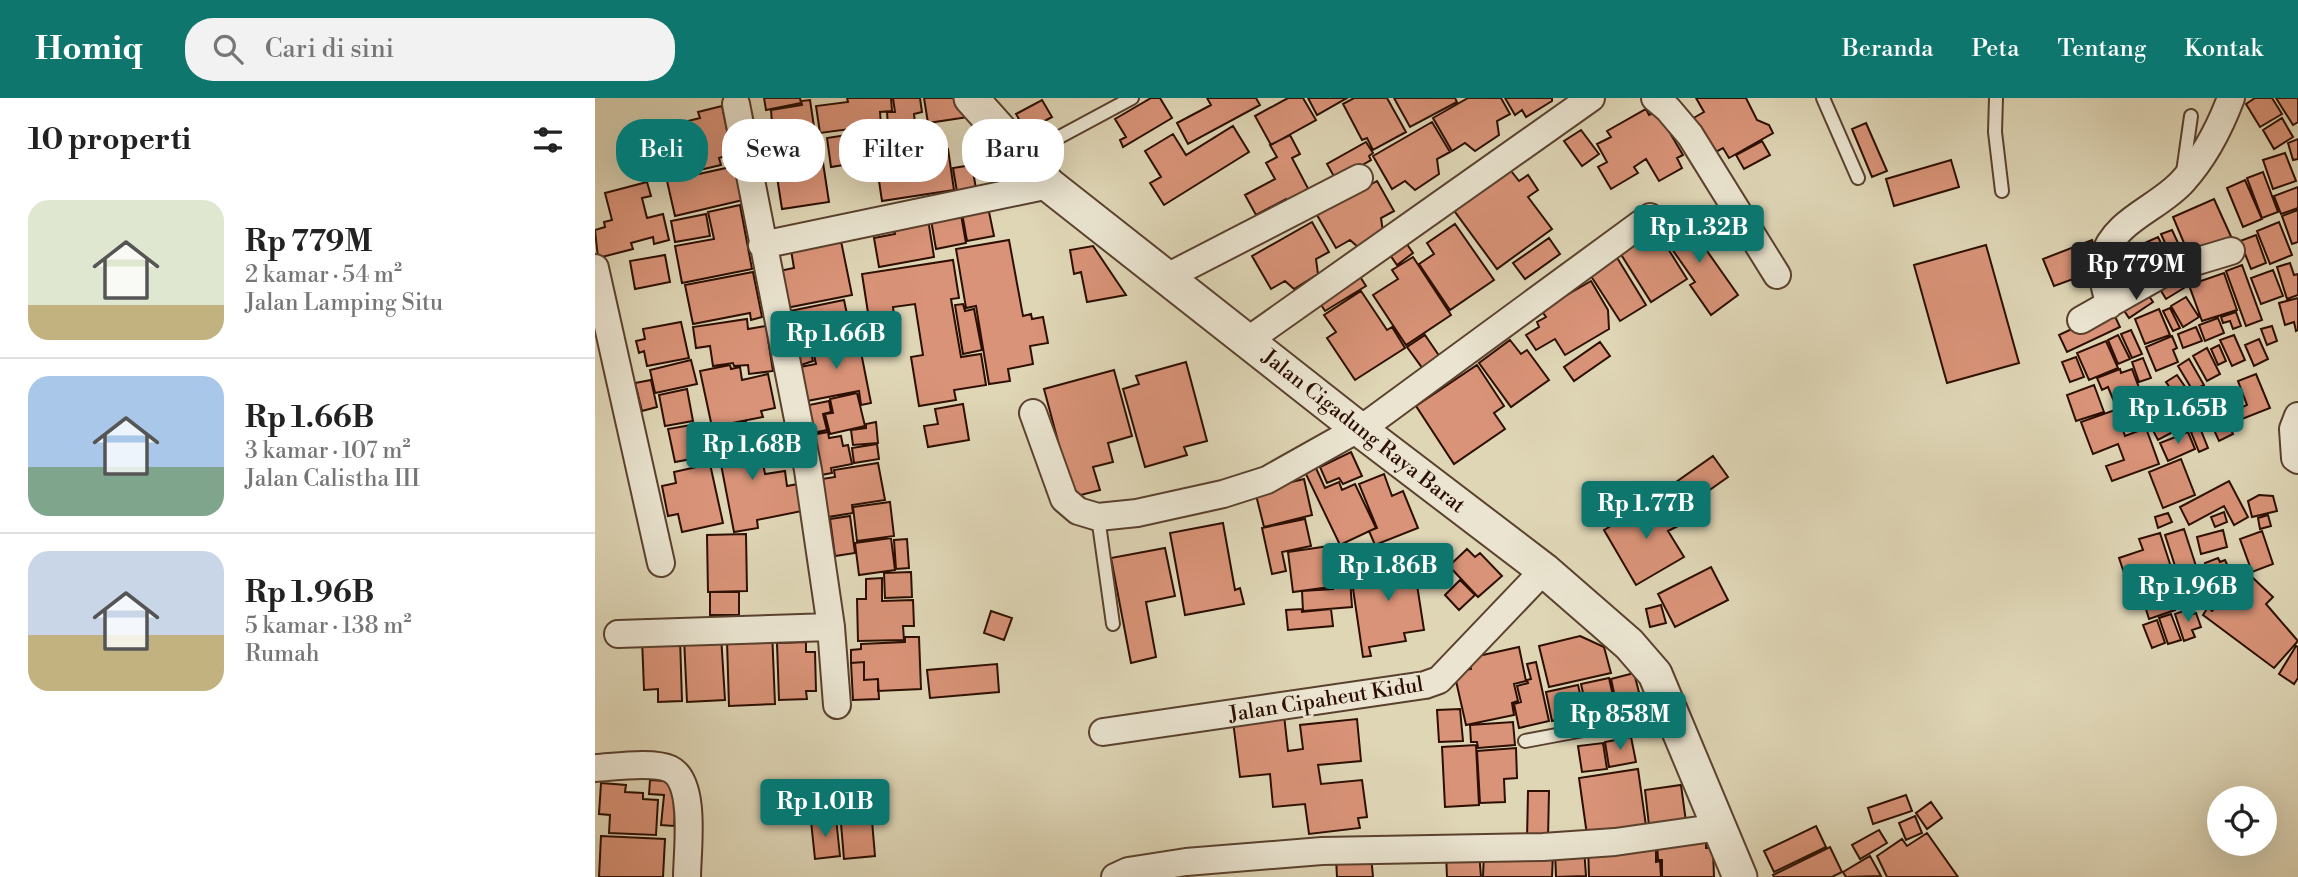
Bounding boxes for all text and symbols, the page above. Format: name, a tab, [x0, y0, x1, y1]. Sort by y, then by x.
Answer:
search box	[185, 18, 675, 81]
text: Homiq	[35, 29, 143, 70]
icon: search	[209, 30, 247, 68]
text: Cari di sini	[265, 33, 394, 65]
text: Beranda	[1842, 34, 1933, 64]
text: Peta	[1971, 34, 2019, 64]
text: Tentang	[2057, 34, 2146, 64]
text: Kontak	[2184, 34, 2263, 64]
chip: Beli	[616, 119, 708, 182]
chip: Sewa	[722, 119, 825, 182]
chip: Filter	[839, 119, 948, 182]
chip: Baru	[962, 119, 1064, 182]
text: 10 properti	[28, 121, 191, 159]
icon: filters	[529, 121, 567, 159]
pin: Rp 1.32B	[1627, 206, 1771, 265]
text: Rp 1.32B	[1650, 214, 1748, 242]
text: Rp 779M	[245, 223, 372, 261]
icon: home	[84, 228, 168, 312]
pin: Rp 779M	[2071, 242, 2201, 302]
text: Rp 779M	[2087, 251, 2185, 279]
text: 2 kamar · 54 m²	[245, 261, 402, 289]
text: Jalan Lamping Situ	[245, 289, 443, 317]
pin: Rp 1.66B	[764, 312, 908, 371]
text: Rp 1.66B	[786, 320, 886, 348]
street label: Jalan Cigadung Raya Barat	[1256, 344, 1471, 520]
pin: Rp 1.65B	[2106, 386, 2250, 446]
text: Rp 1.65B	[2129, 395, 2227, 423]
text: Rp 1.66B	[245, 399, 374, 437]
icon: home	[84, 404, 168, 488]
pin: Rp 1.68B	[680, 422, 824, 482]
text: Rp 1.68B	[702, 431, 802, 459]
text: 3 kamar · 107 m²	[245, 437, 411, 465]
text: Jalan Calistha III	[245, 465, 420, 493]
pin: Rp 1.77B	[1574, 482, 1718, 541]
text: Rp 1.77B	[1598, 490, 1694, 518]
pin: Rp 1.86B	[1316, 544, 1460, 603]
text: Rp 1.86B	[1338, 552, 1438, 580]
pin: Rp 1.96B	[2116, 564, 2260, 624]
text: Rp 1.96B	[2138, 573, 2238, 601]
text: Rp 1.96B	[245, 574, 374, 612]
icon: home	[84, 579, 168, 663]
text: 5 kamar · 138 m²	[245, 612, 411, 640]
text: Rumah	[245, 640, 320, 668]
street label: Jalan Cipaheut Kidul	[1226, 672, 1425, 728]
pin: Rp 858M	[1555, 692, 1685, 752]
text: Rp 858M	[1570, 701, 1670, 729]
pin: Rp 1.01B	[753, 780, 897, 839]
map controls	[2207, 786, 2277, 856]
button: locate	[2207, 786, 2277, 856]
text: Rp 1.01B	[776, 788, 874, 816]

